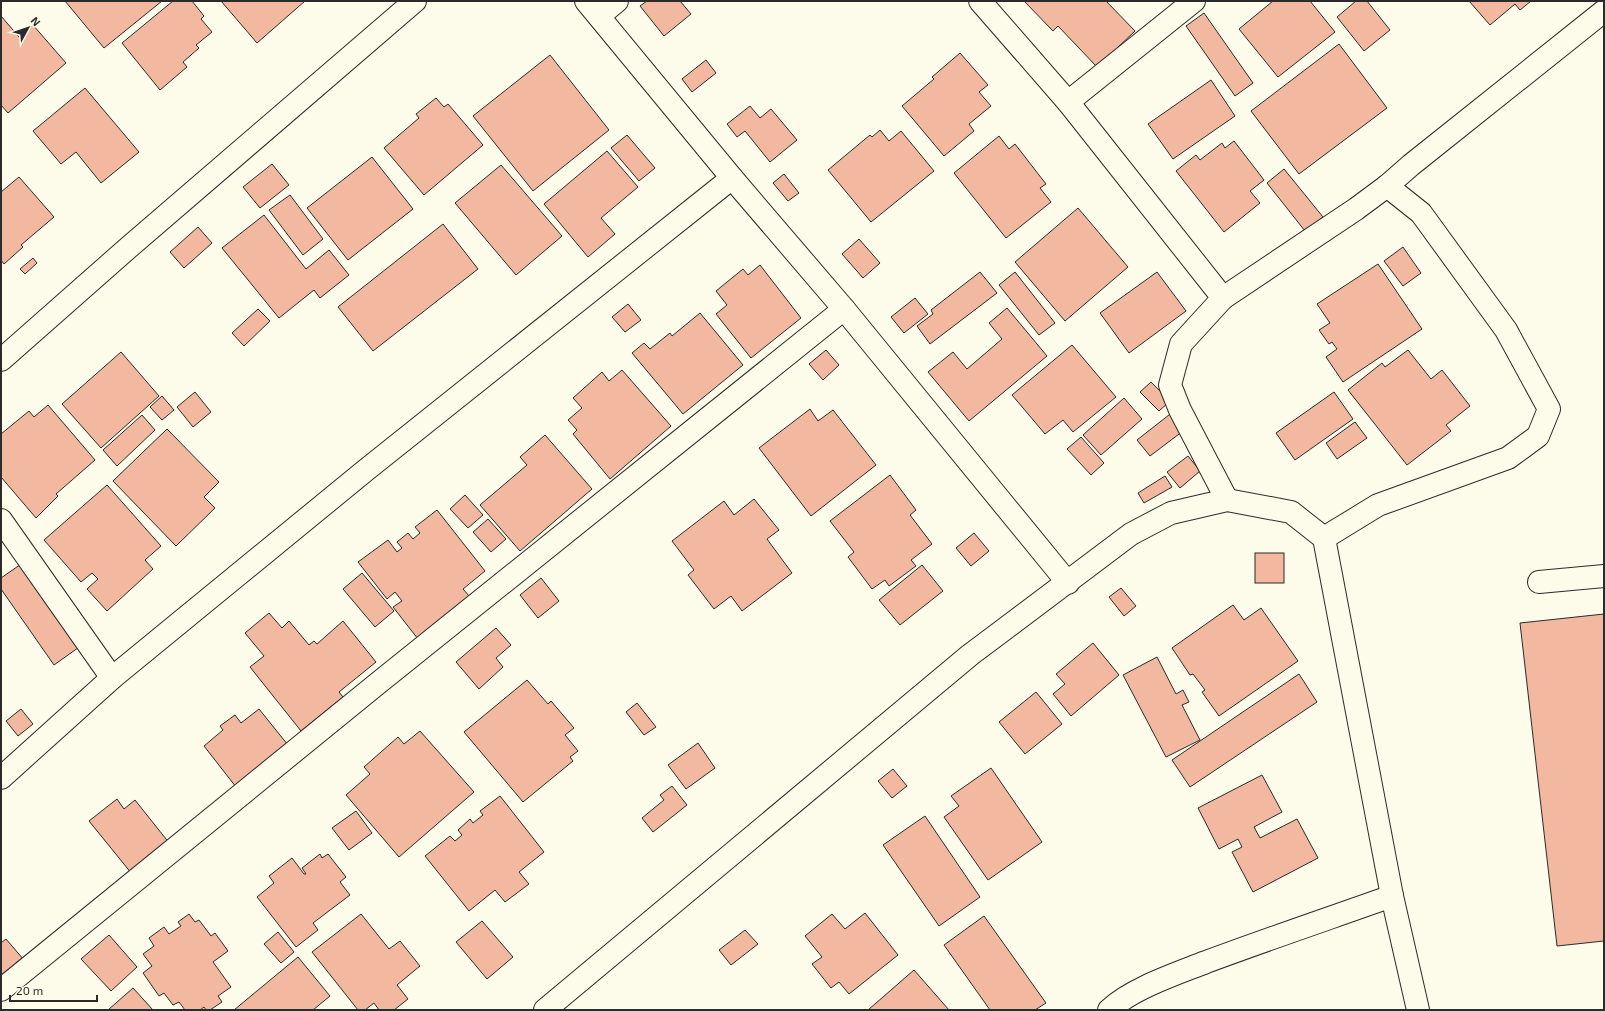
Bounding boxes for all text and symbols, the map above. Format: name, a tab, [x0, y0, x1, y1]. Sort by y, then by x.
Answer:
north arrow	[8, 8, 48, 48]
text: N	[29, 14, 44, 29]
scale bar	[10, 977, 97, 1003]
text: 20 m	[16, 983, 43, 997]

